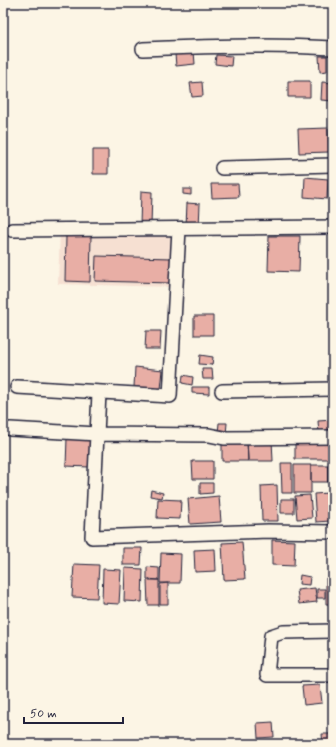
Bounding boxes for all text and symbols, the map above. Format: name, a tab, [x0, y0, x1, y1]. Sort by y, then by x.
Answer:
scale bar	[24, 699, 123, 725]
text: 50 m	[30, 706, 57, 722]

